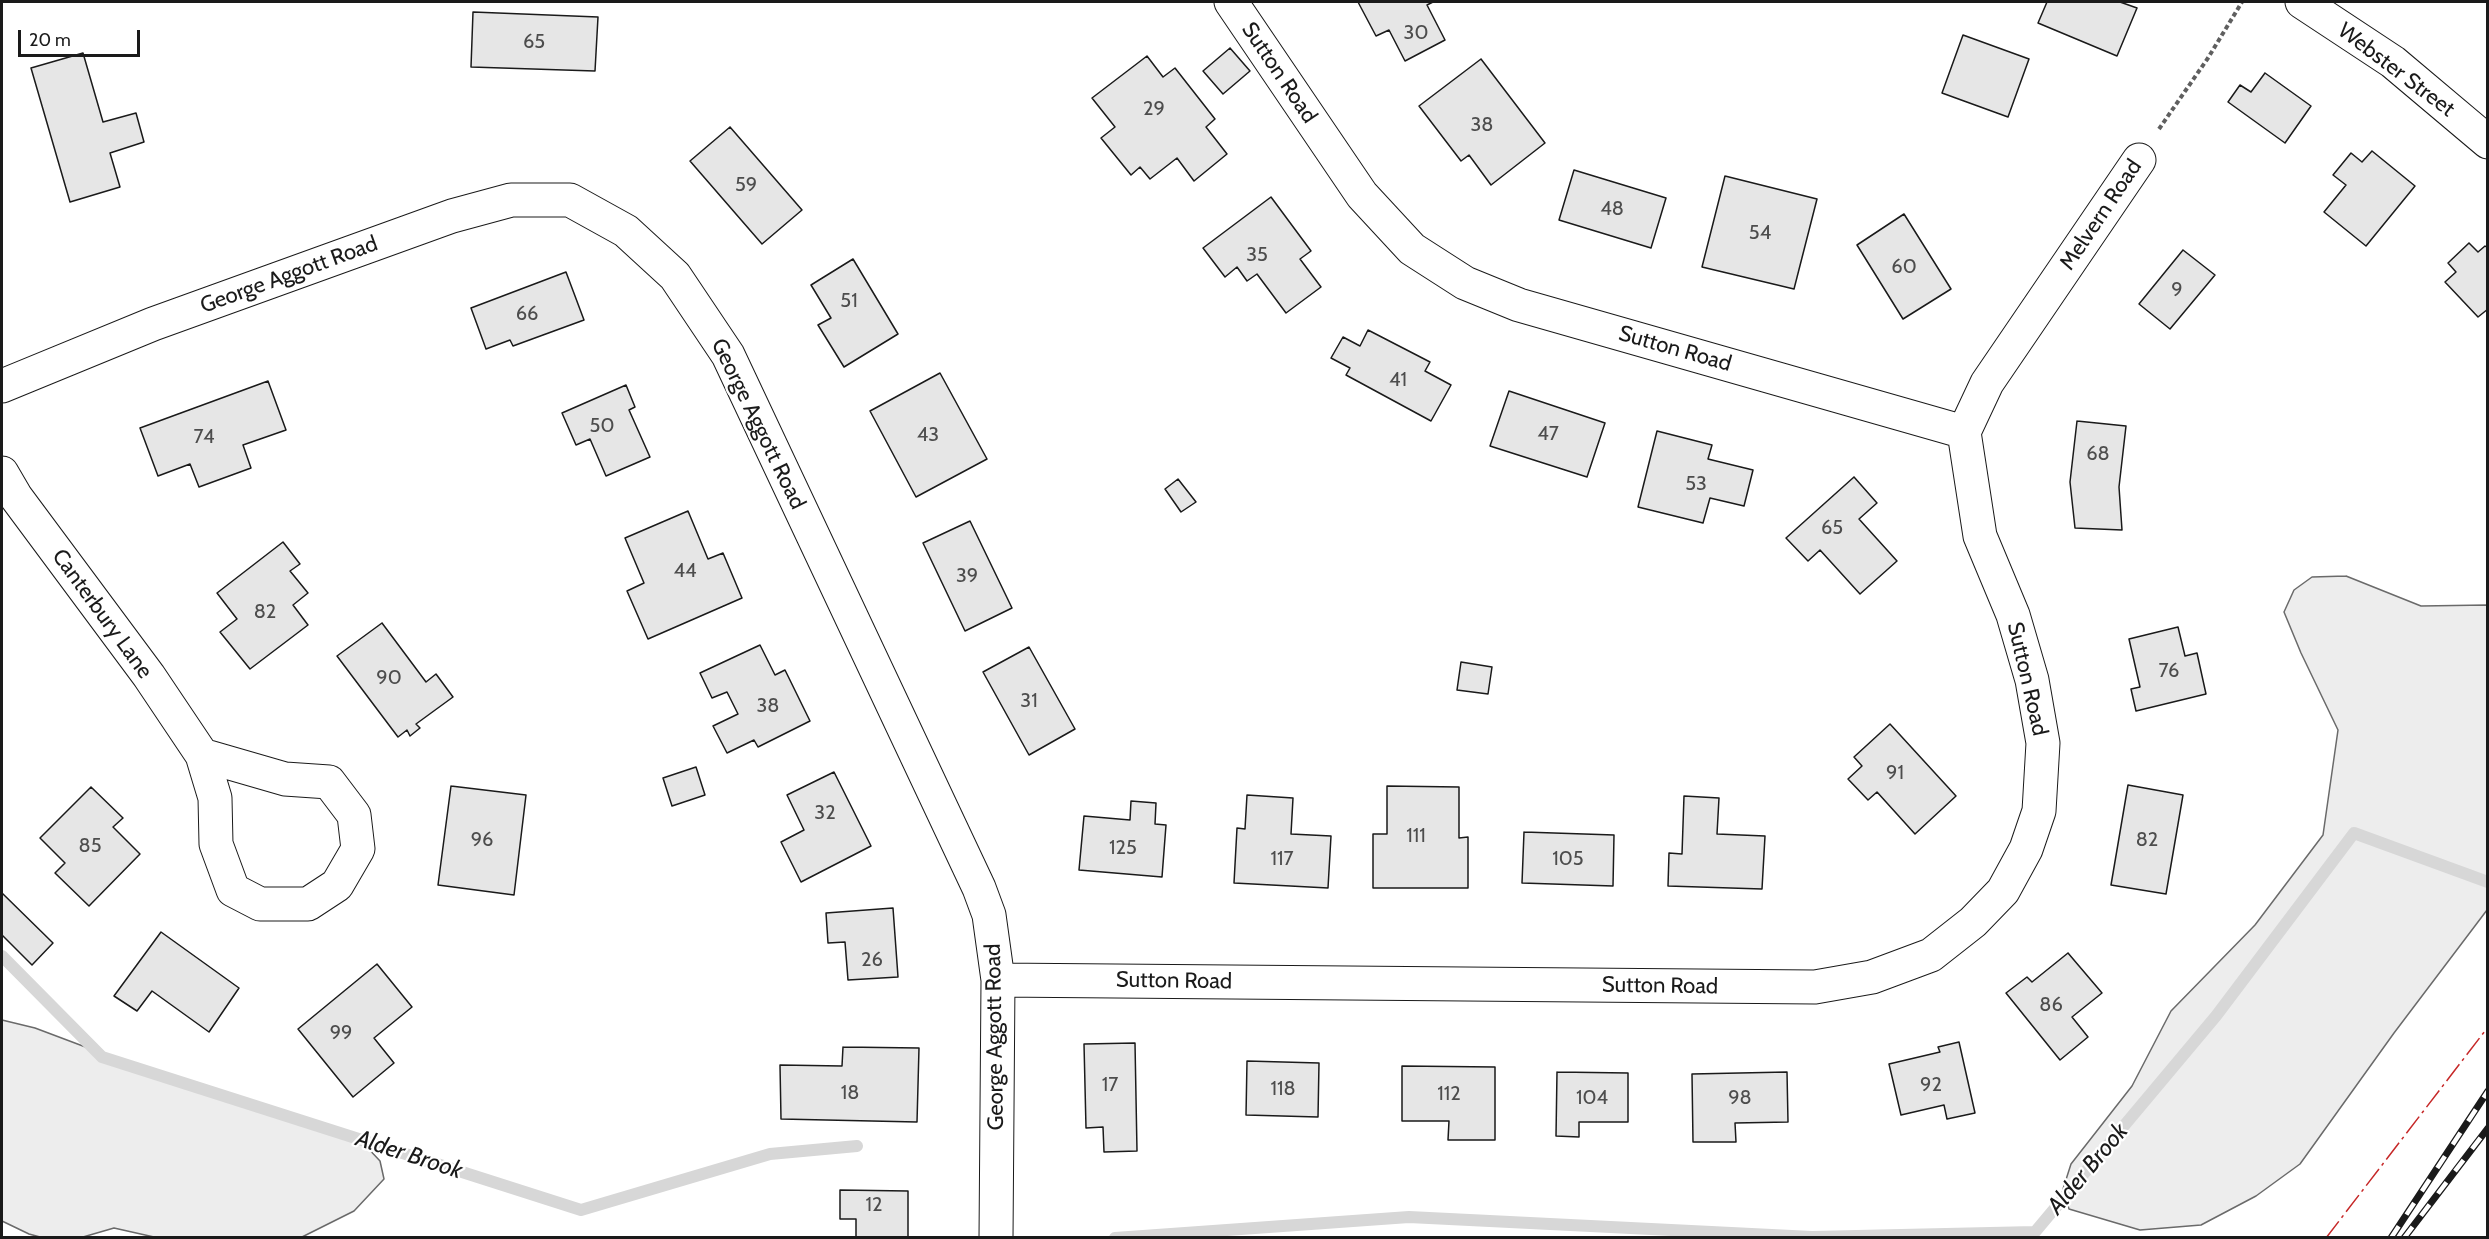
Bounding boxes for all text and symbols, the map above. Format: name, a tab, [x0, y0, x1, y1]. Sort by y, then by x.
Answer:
street label: Webster Street	[2332, 17, 2460, 123]
scale bar	[21, 18, 142, 56]
street label: Sutton Road	[1236, 18, 1322, 128]
house number: 30	[1404, 21, 1428, 45]
text: 20 m	[29, 29, 71, 51]
house number: 65	[523, 30, 545, 54]
house number: 29	[1143, 97, 1165, 121]
house number: 38	[1471, 113, 1493, 137]
street label: Melvern Road	[2054, 155, 2148, 275]
house number: 59	[735, 173, 757, 197]
house number: 48	[1600, 197, 1624, 221]
house number: 54	[1749, 221, 1771, 245]
street label: George Aggott Road	[197, 231, 381, 319]
house number: 35	[1246, 243, 1268, 267]
house number: 60	[1891, 255, 1917, 279]
house number: 9	[2171, 278, 2183, 302]
house number: 51	[840, 289, 858, 313]
house number: 66	[516, 302, 538, 326]
street label: Sutton Road	[1616, 320, 1734, 378]
street label: George Aggott Road	[705, 334, 811, 514]
house number: 41	[1389, 368, 1407, 392]
house number: 50	[590, 414, 614, 438]
house number: 47	[1537, 422, 1559, 446]
house number: 43	[917, 423, 939, 447]
house number: 74	[194, 425, 214, 449]
house number: 68	[2086, 442, 2110, 466]
house number: 53	[1685, 472, 1707, 496]
house number: 65	[1821, 516, 1843, 540]
street label: Canterbury Lane	[46, 544, 158, 684]
house number: 44	[673, 559, 697, 583]
house number: 39	[956, 564, 978, 588]
house number: 82	[254, 600, 276, 624]
street label: Sutton Road	[2001, 619, 2053, 739]
house number: 76	[2159, 659, 2179, 683]
house number: 90	[376, 666, 402, 690]
house number: 31	[1020, 689, 1038, 713]
house number: 38	[757, 694, 779, 718]
house number: 91	[1886, 761, 1904, 785]
house number: 32	[814, 801, 836, 825]
house number: 111	[1406, 824, 1426, 848]
house number: 96	[471, 828, 493, 852]
house number: 82	[2136, 828, 2158, 852]
house number: 85	[79, 834, 101, 858]
house number: 125	[1109, 836, 1137, 860]
house number: 117	[1270, 847, 1294, 871]
house number: 105	[1552, 847, 1584, 871]
street label: George Aggott Road	[980, 943, 1010, 1131]
house number: 26	[861, 948, 883, 972]
street label: Sutton Road	[1116, 967, 1232, 995]
street label: Sutton Road	[1602, 972, 1718, 1000]
house number: 86	[2039, 993, 2063, 1017]
house number: 99	[330, 1021, 352, 1045]
house number: 17	[1102, 1073, 1118, 1097]
house number: 92	[1920, 1073, 1942, 1097]
house number: 118	[1270, 1077, 1296, 1101]
house number: 18	[841, 1081, 859, 1105]
house number: 112	[1437, 1082, 1461, 1106]
house number: 104	[1576, 1086, 1608, 1110]
house number: 98	[1728, 1086, 1752, 1110]
water label: Alder Brook	[2042, 1118, 2134, 1220]
water label: Alder Brook	[352, 1124, 466, 1186]
house number: 12	[866, 1193, 882, 1217]

